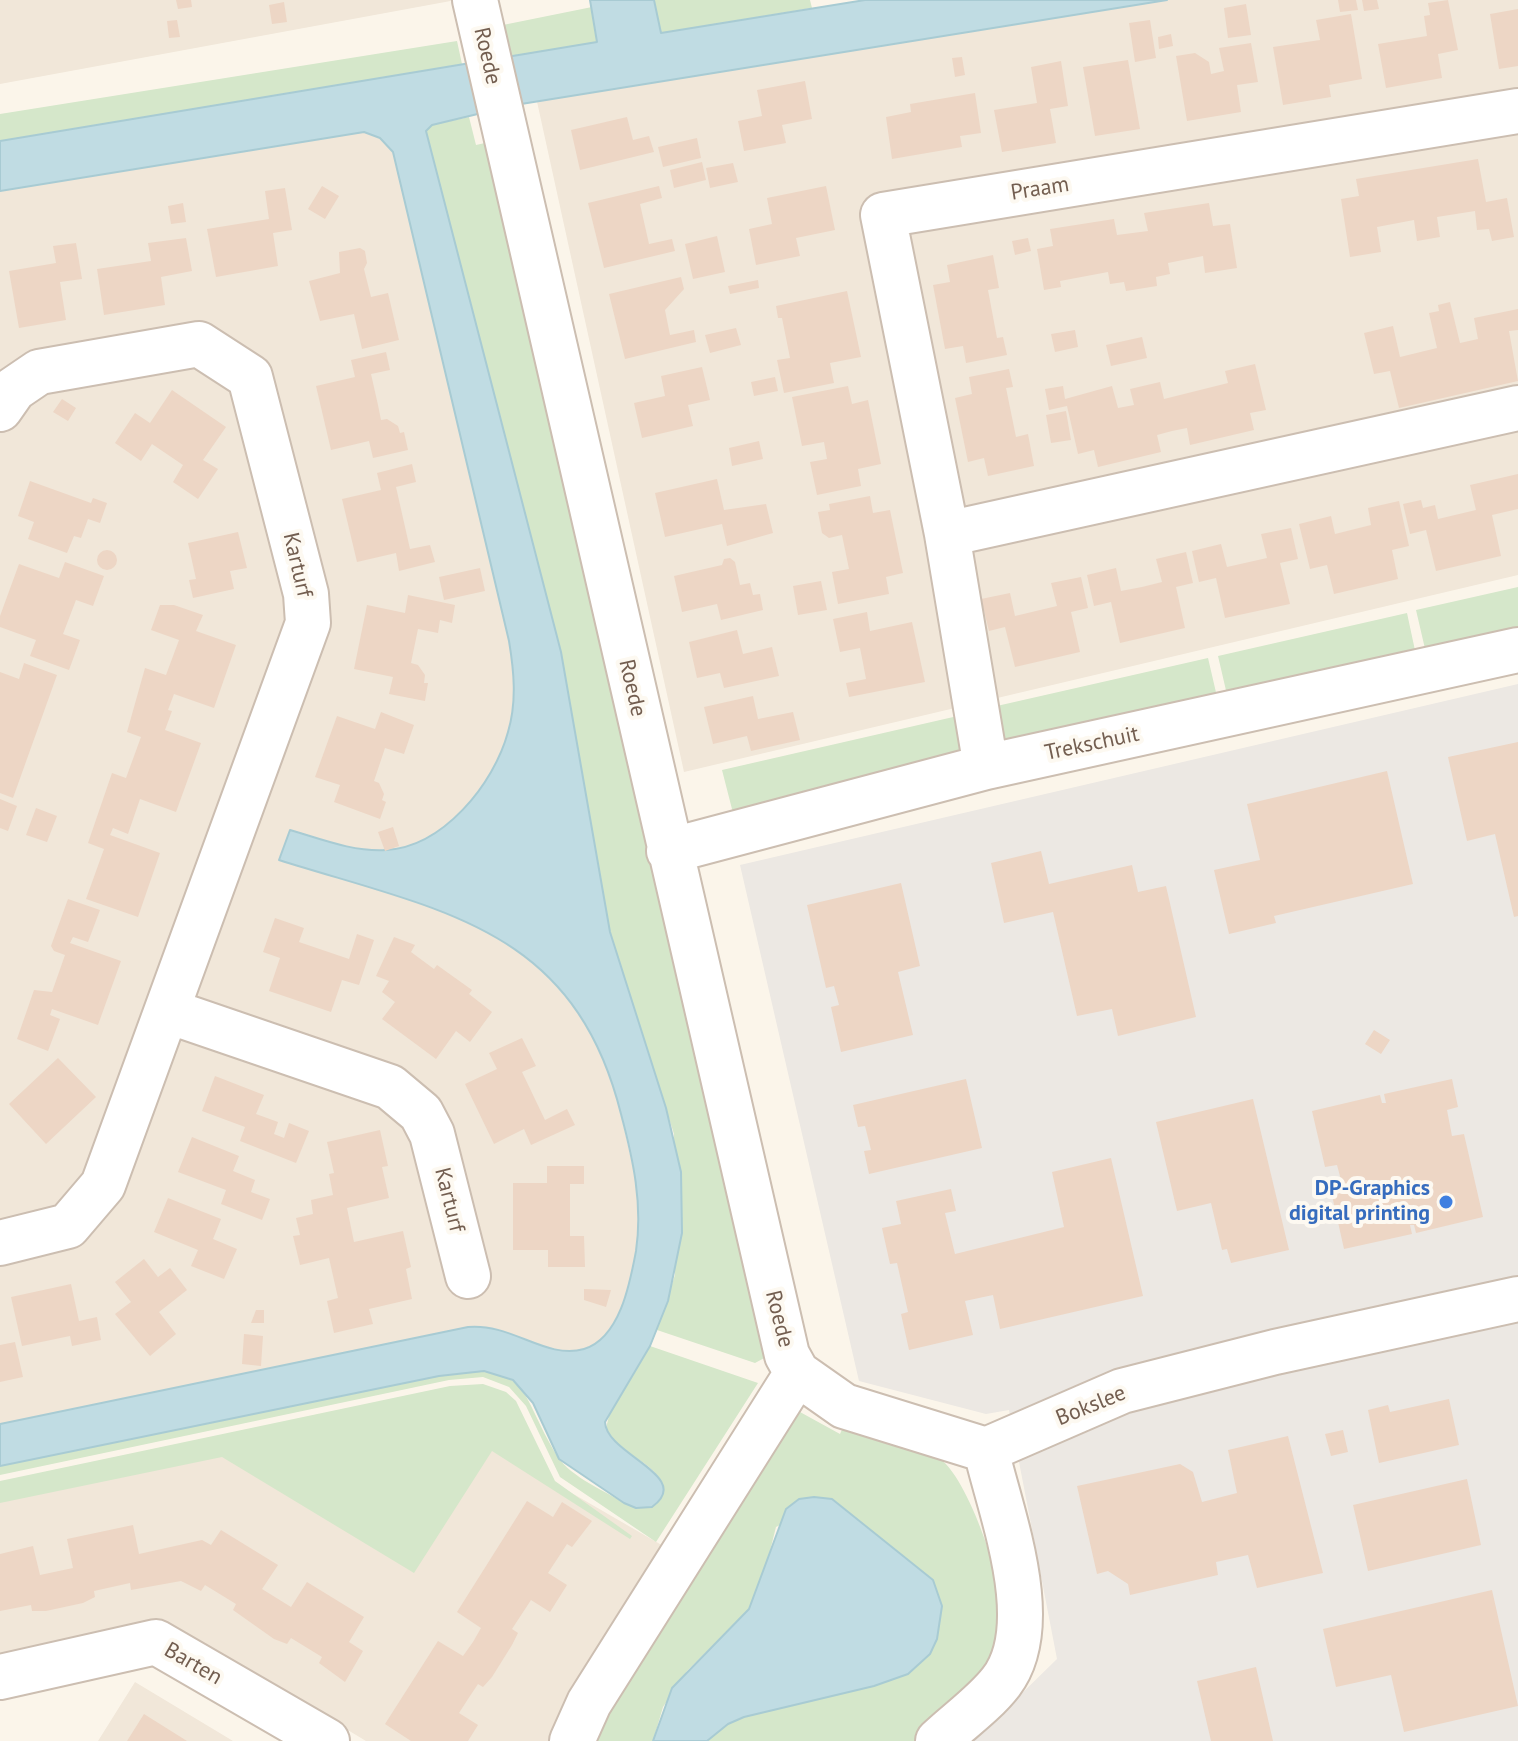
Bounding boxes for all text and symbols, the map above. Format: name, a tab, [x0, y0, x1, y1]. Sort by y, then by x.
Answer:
street label: Roede	[468, 25, 506, 87]
street label: Praam	[1009, 171, 1071, 207]
street label: Karturf	[277, 530, 317, 600]
street label: Roede	[613, 657, 651, 719]
street label: Trekschuit	[1043, 721, 1141, 767]
street label: Karturf	[428, 1165, 470, 1235]
place label: DP-Graphics digital printing	[1289, 1176, 1430, 1228]
marker: DP-Graphics digital printing	[1437, 1193, 1455, 1211]
street label: Roede	[759, 1288, 799, 1350]
street label: Bokslee	[1052, 1380, 1130, 1432]
street label: Barten	[159, 1637, 227, 1691]

